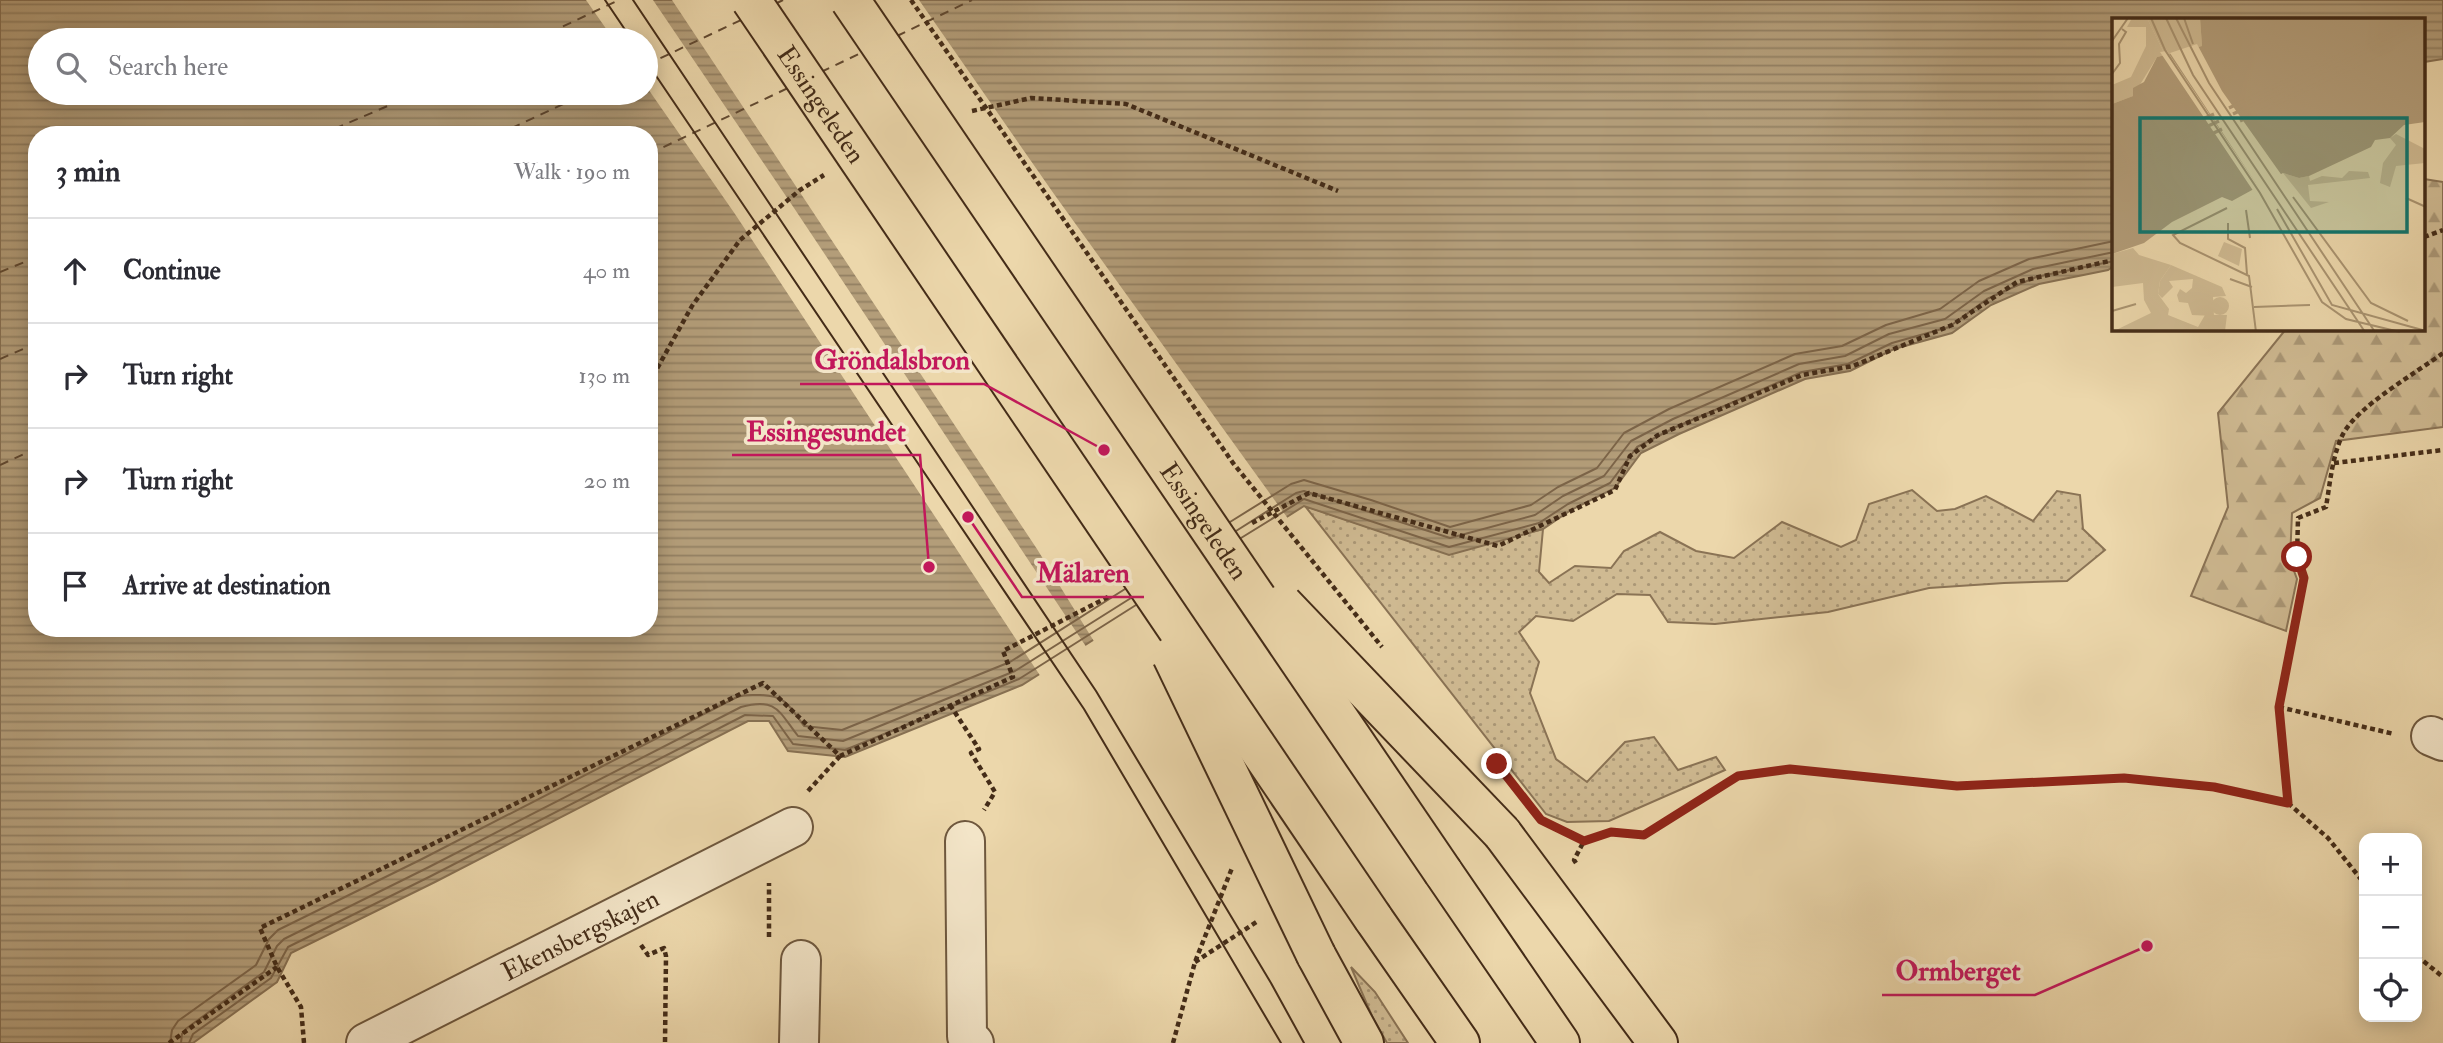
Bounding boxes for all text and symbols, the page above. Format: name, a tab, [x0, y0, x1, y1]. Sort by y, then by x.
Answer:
inset map	[2112, 18, 2426, 331]
search box	[28, 28, 658, 105]
street label: Essingeleden	[770, 40, 872, 170]
icon: search	[52, 48, 90, 86]
text: Search here	[108, 51, 228, 83]
text: 3 min	[56, 153, 121, 190]
text: Walk · 190 m	[514, 157, 630, 186]
icon: ahead	[56, 252, 94, 290]
text: Continue	[123, 255, 221, 287]
text: 40 m	[583, 256, 630, 285]
callout: Gröndalsbron	[800, 335, 984, 384]
text: Gröndalsbron	[814, 343, 970, 378]
icon: right	[56, 357, 94, 395]
text: Turn right	[123, 360, 233, 392]
text: 130 m	[578, 361, 630, 390]
callout: Essingesundet	[732, 406, 920, 455]
text: Essingesundet	[746, 415, 906, 450]
street label: Essingeleden	[1152, 457, 1255, 586]
icon: right	[56, 462, 94, 500]
text: Turn right	[123, 465, 233, 497]
text: 20 m	[584, 466, 630, 495]
route start	[2281, 541, 2312, 572]
callout: Mälaren	[1022, 548, 1144, 597]
text: Mälaren	[1035, 556, 1130, 591]
icon: arrive	[56, 567, 94, 605]
text: Arrive at destination	[123, 570, 331, 602]
route end	[1481, 748, 1512, 779]
map controls	[2359, 833, 2422, 1022]
button: +	[2359, 833, 2422, 896]
street label: Ekensbergskajen	[497, 882, 665, 989]
button: −	[2359, 896, 2422, 959]
callout: Ormberget	[1882, 946, 2035, 995]
text: Ormberget	[1895, 954, 2021, 989]
button: locate	[2359, 959, 2422, 1022]

